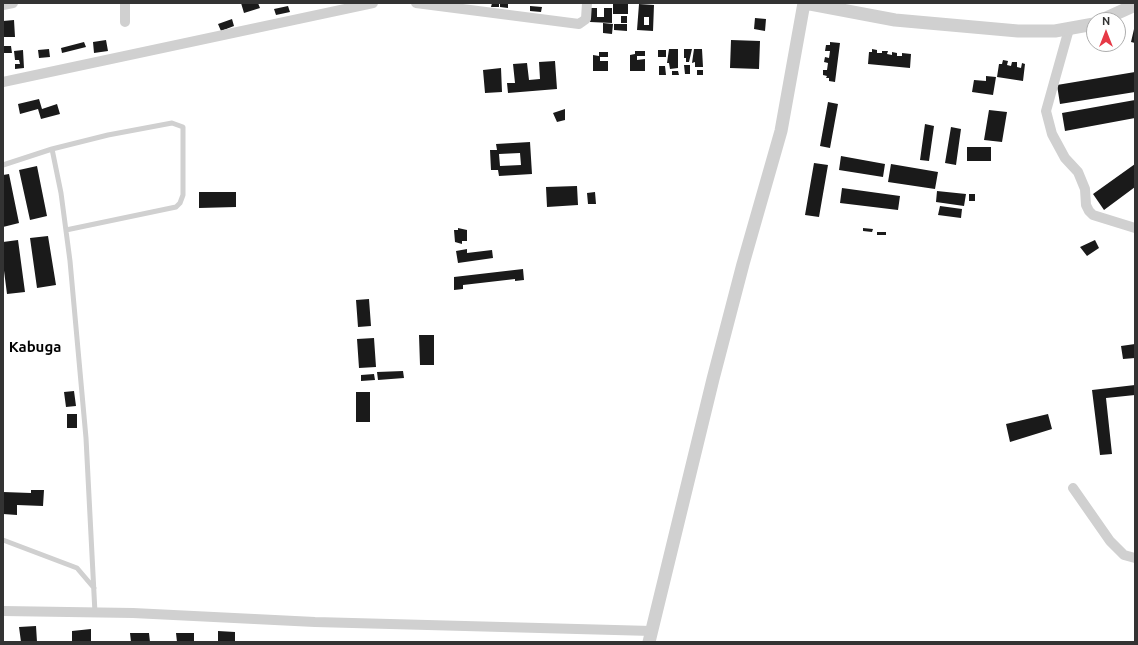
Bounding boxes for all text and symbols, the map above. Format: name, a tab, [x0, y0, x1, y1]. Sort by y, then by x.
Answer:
north arrow	[1086, 12, 1126, 52]
text: N	[1102, 15, 1110, 27]
district label: Kabuga	[9, 338, 61, 356]

